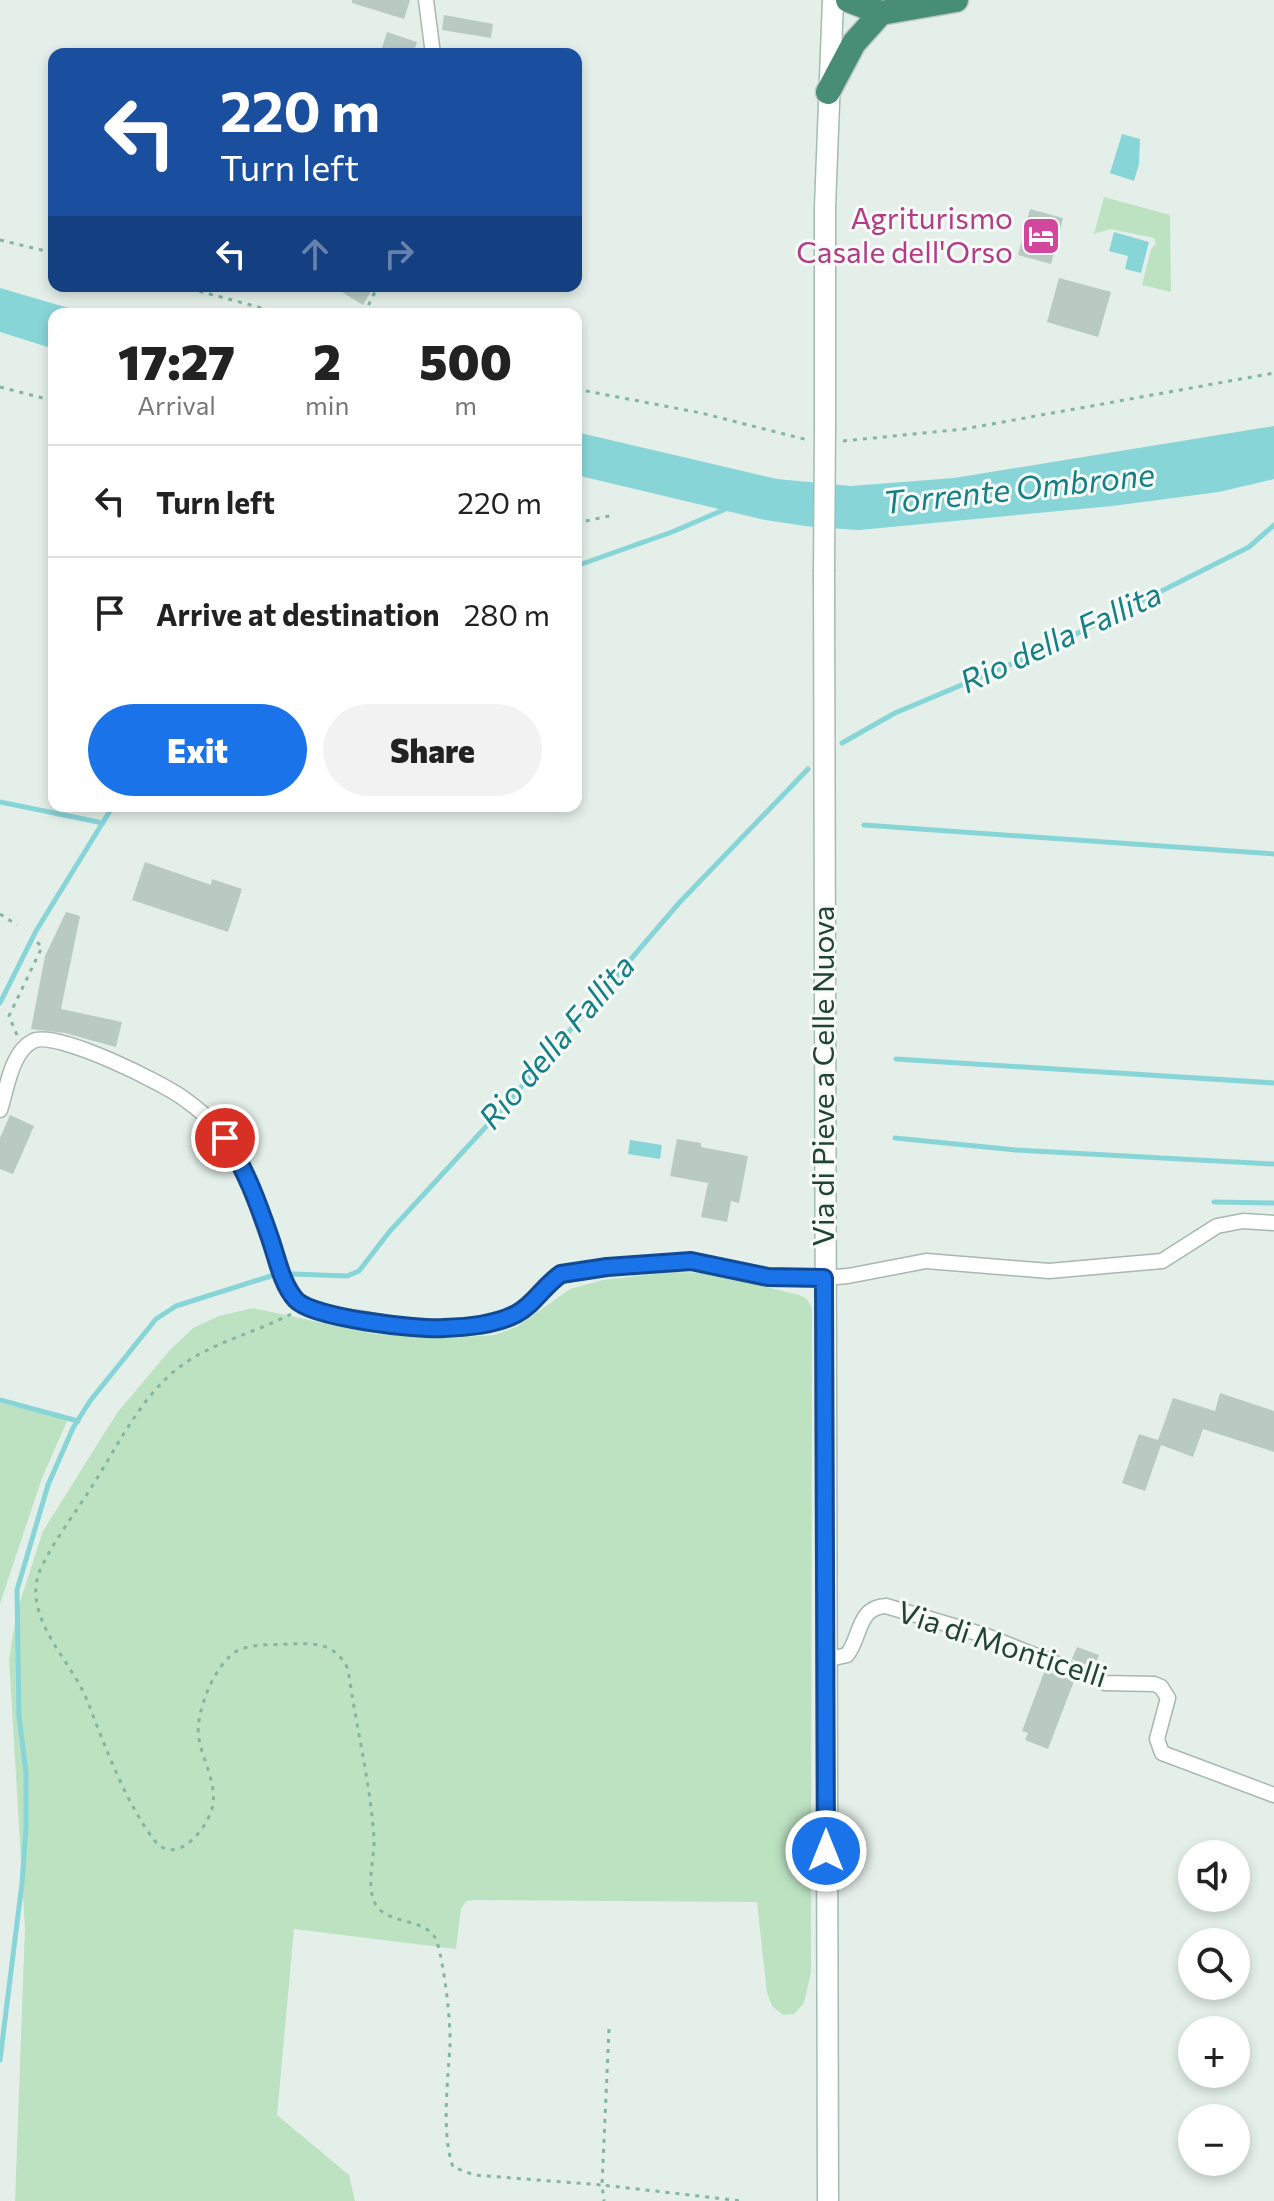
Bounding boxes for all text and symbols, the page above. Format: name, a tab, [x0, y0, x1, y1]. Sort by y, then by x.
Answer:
text: 220 m	[220, 75, 380, 144]
icon: left	[88, 80, 192, 184]
text: Turn left	[220, 144, 359, 188]
place label: Agriturismo Casale dell'Orso	[796, 198, 1013, 269]
hotel icon: Agriturismo Casale dell'Orso	[1020, 215, 1062, 257]
icon: left	[209, 232, 253, 276]
icon: ahead	[293, 232, 337, 276]
icon: right	[377, 232, 421, 276]
text: 17:27	[118, 331, 235, 390]
text: 2	[313, 331, 341, 390]
text: 500	[419, 331, 512, 390]
text: Arrival	[137, 389, 216, 420]
text: min	[305, 389, 349, 420]
text: m	[454, 389, 477, 420]
water label: Torrente Ombrone	[881, 453, 1157, 521]
icon: left	[88, 479, 132, 523]
text: Turn left	[156, 483, 275, 520]
text: 220 m	[457, 483, 542, 520]
water label: Rio della Fallita	[953, 572, 1167, 700]
icon: arrive	[88, 591, 132, 635]
text: Arrive at destination	[156, 595, 440, 632]
text: 280 m	[464, 595, 550, 632]
button: Exit	[88, 704, 307, 796]
button: Share	[323, 704, 542, 796]
street label: Via di Pieve a Celle Nuova	[803, 905, 840, 1247]
water label: Rio della Fallita	[469, 945, 642, 1136]
pin	[191, 1104, 259, 1172]
icon: arrive	[203, 1116, 247, 1160]
street label: Via di Monticelli	[893, 1591, 1112, 1694]
position arrow	[784, 1809, 868, 1893]
map controls	[1178, 1840, 1250, 2176]
button: sound	[1178, 1840, 1250, 1912]
button: search	[1178, 1928, 1250, 2000]
button: +	[1178, 2016, 1250, 2088]
button: −	[1178, 2104, 1250, 2176]

